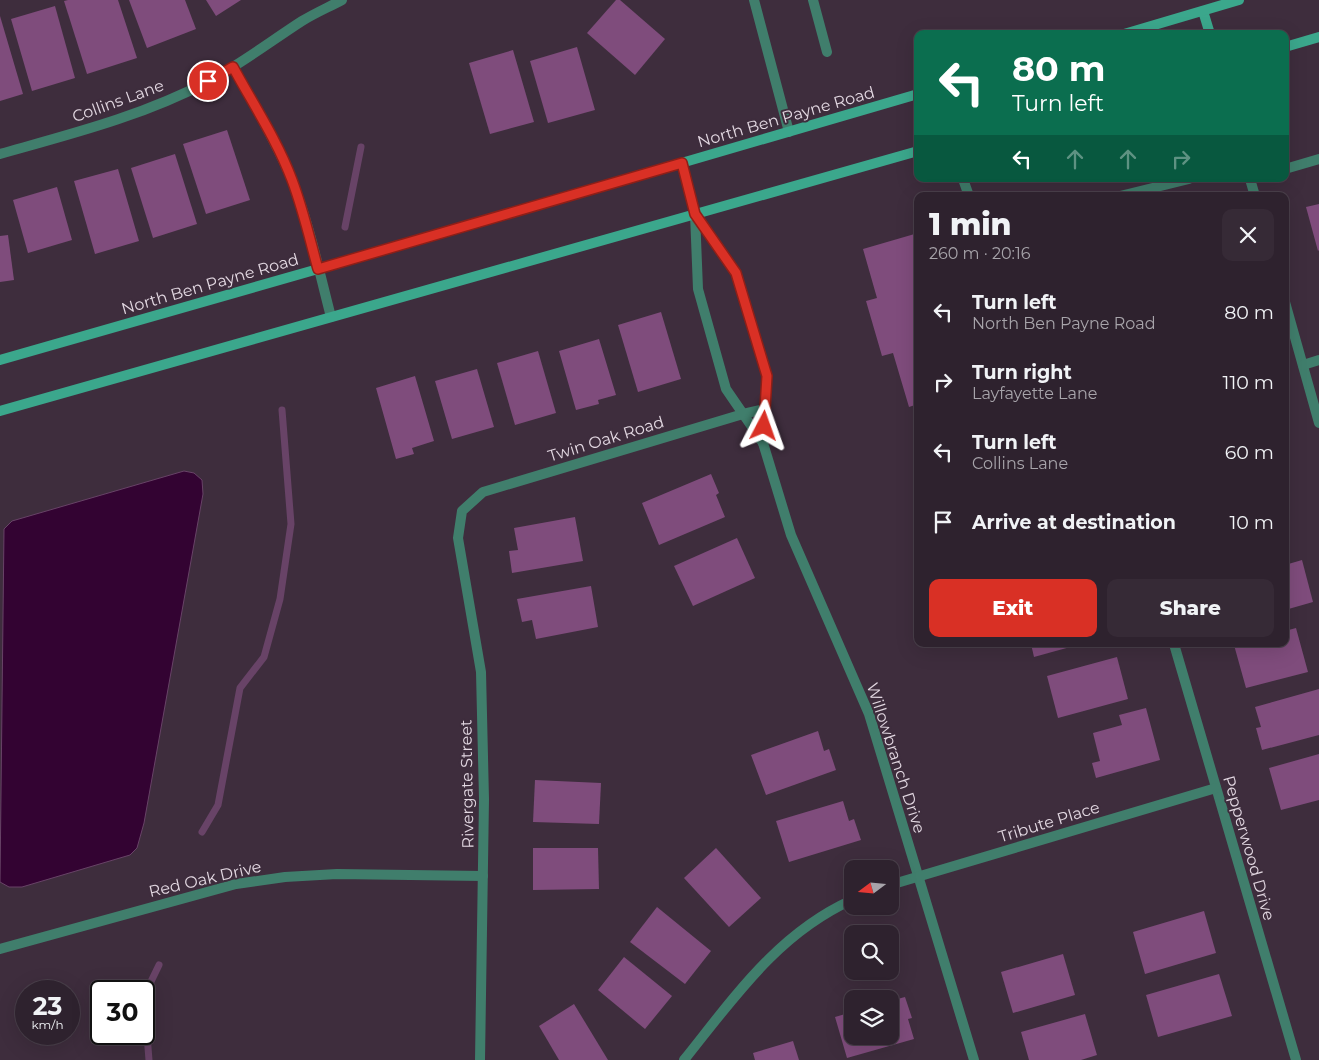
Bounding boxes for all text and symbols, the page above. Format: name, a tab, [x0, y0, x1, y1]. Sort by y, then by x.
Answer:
text: 80 m	[1012, 47, 1106, 90]
icon: left	[929, 50, 994, 115]
pin	[187, 60, 229, 102]
icon: arrive	[194, 67, 222, 95]
street label: Collins Lane	[70, 76, 166, 126]
street label: North Ben Payne Road	[695, 83, 877, 151]
text: Turn left	[1012, 90, 1104, 117]
icon: left	[1008, 145, 1036, 173]
icon: ahead	[1061, 145, 1089, 173]
icon: ahead	[1114, 145, 1142, 173]
icon: right	[1167, 145, 1195, 173]
text: 1 min	[929, 206, 1012, 243]
button: close	[1222, 209, 1274, 261]
text: 260 m · 20:16	[929, 244, 1031, 263]
street label: North Ben Payne Road	[119, 250, 301, 318]
text: Turn left	[972, 291, 1057, 314]
icon: left	[929, 298, 957, 326]
text: 80 m	[1224, 301, 1274, 324]
text: North Ben Payne Road	[972, 314, 1156, 333]
text: Turn right	[972, 361, 1072, 384]
icon: right	[929, 368, 957, 396]
text: 110 m	[1223, 371, 1274, 394]
text: Layfayette Lane	[972, 384, 1097, 403]
position arrow	[737, 399, 789, 451]
street label: Twin Oak Road	[546, 412, 666, 466]
text: Turn left	[972, 431, 1057, 454]
icon: left	[929, 438, 957, 466]
text: 60 m	[1225, 441, 1274, 464]
text: Collins Lane	[972, 454, 1068, 473]
icon: arrive	[929, 508, 957, 536]
text: Arrive at destination	[972, 511, 1176, 534]
text: 10 m	[1229, 511, 1274, 534]
button: Exit	[929, 579, 1097, 637]
button: Share	[1107, 579, 1274, 637]
street label: Willowbranch Drive	[863, 680, 929, 836]
street label: Rivergate Street	[456, 719, 478, 849]
street label: Pepperwood Drive	[1219, 773, 1279, 923]
street label: Tribute Place	[996, 798, 1102, 846]
street label: Red Oak Drive	[147, 857, 263, 901]
north arrow	[844, 860, 899, 915]
map controls	[844, 860, 899, 1045]
button: search	[844, 925, 899, 980]
speed limit sign: 30	[90, 980, 155, 1045]
button: layers	[844, 990, 899, 1045]
text: 23	[33, 991, 62, 1021]
text: km/h	[31, 1017, 64, 1032]

